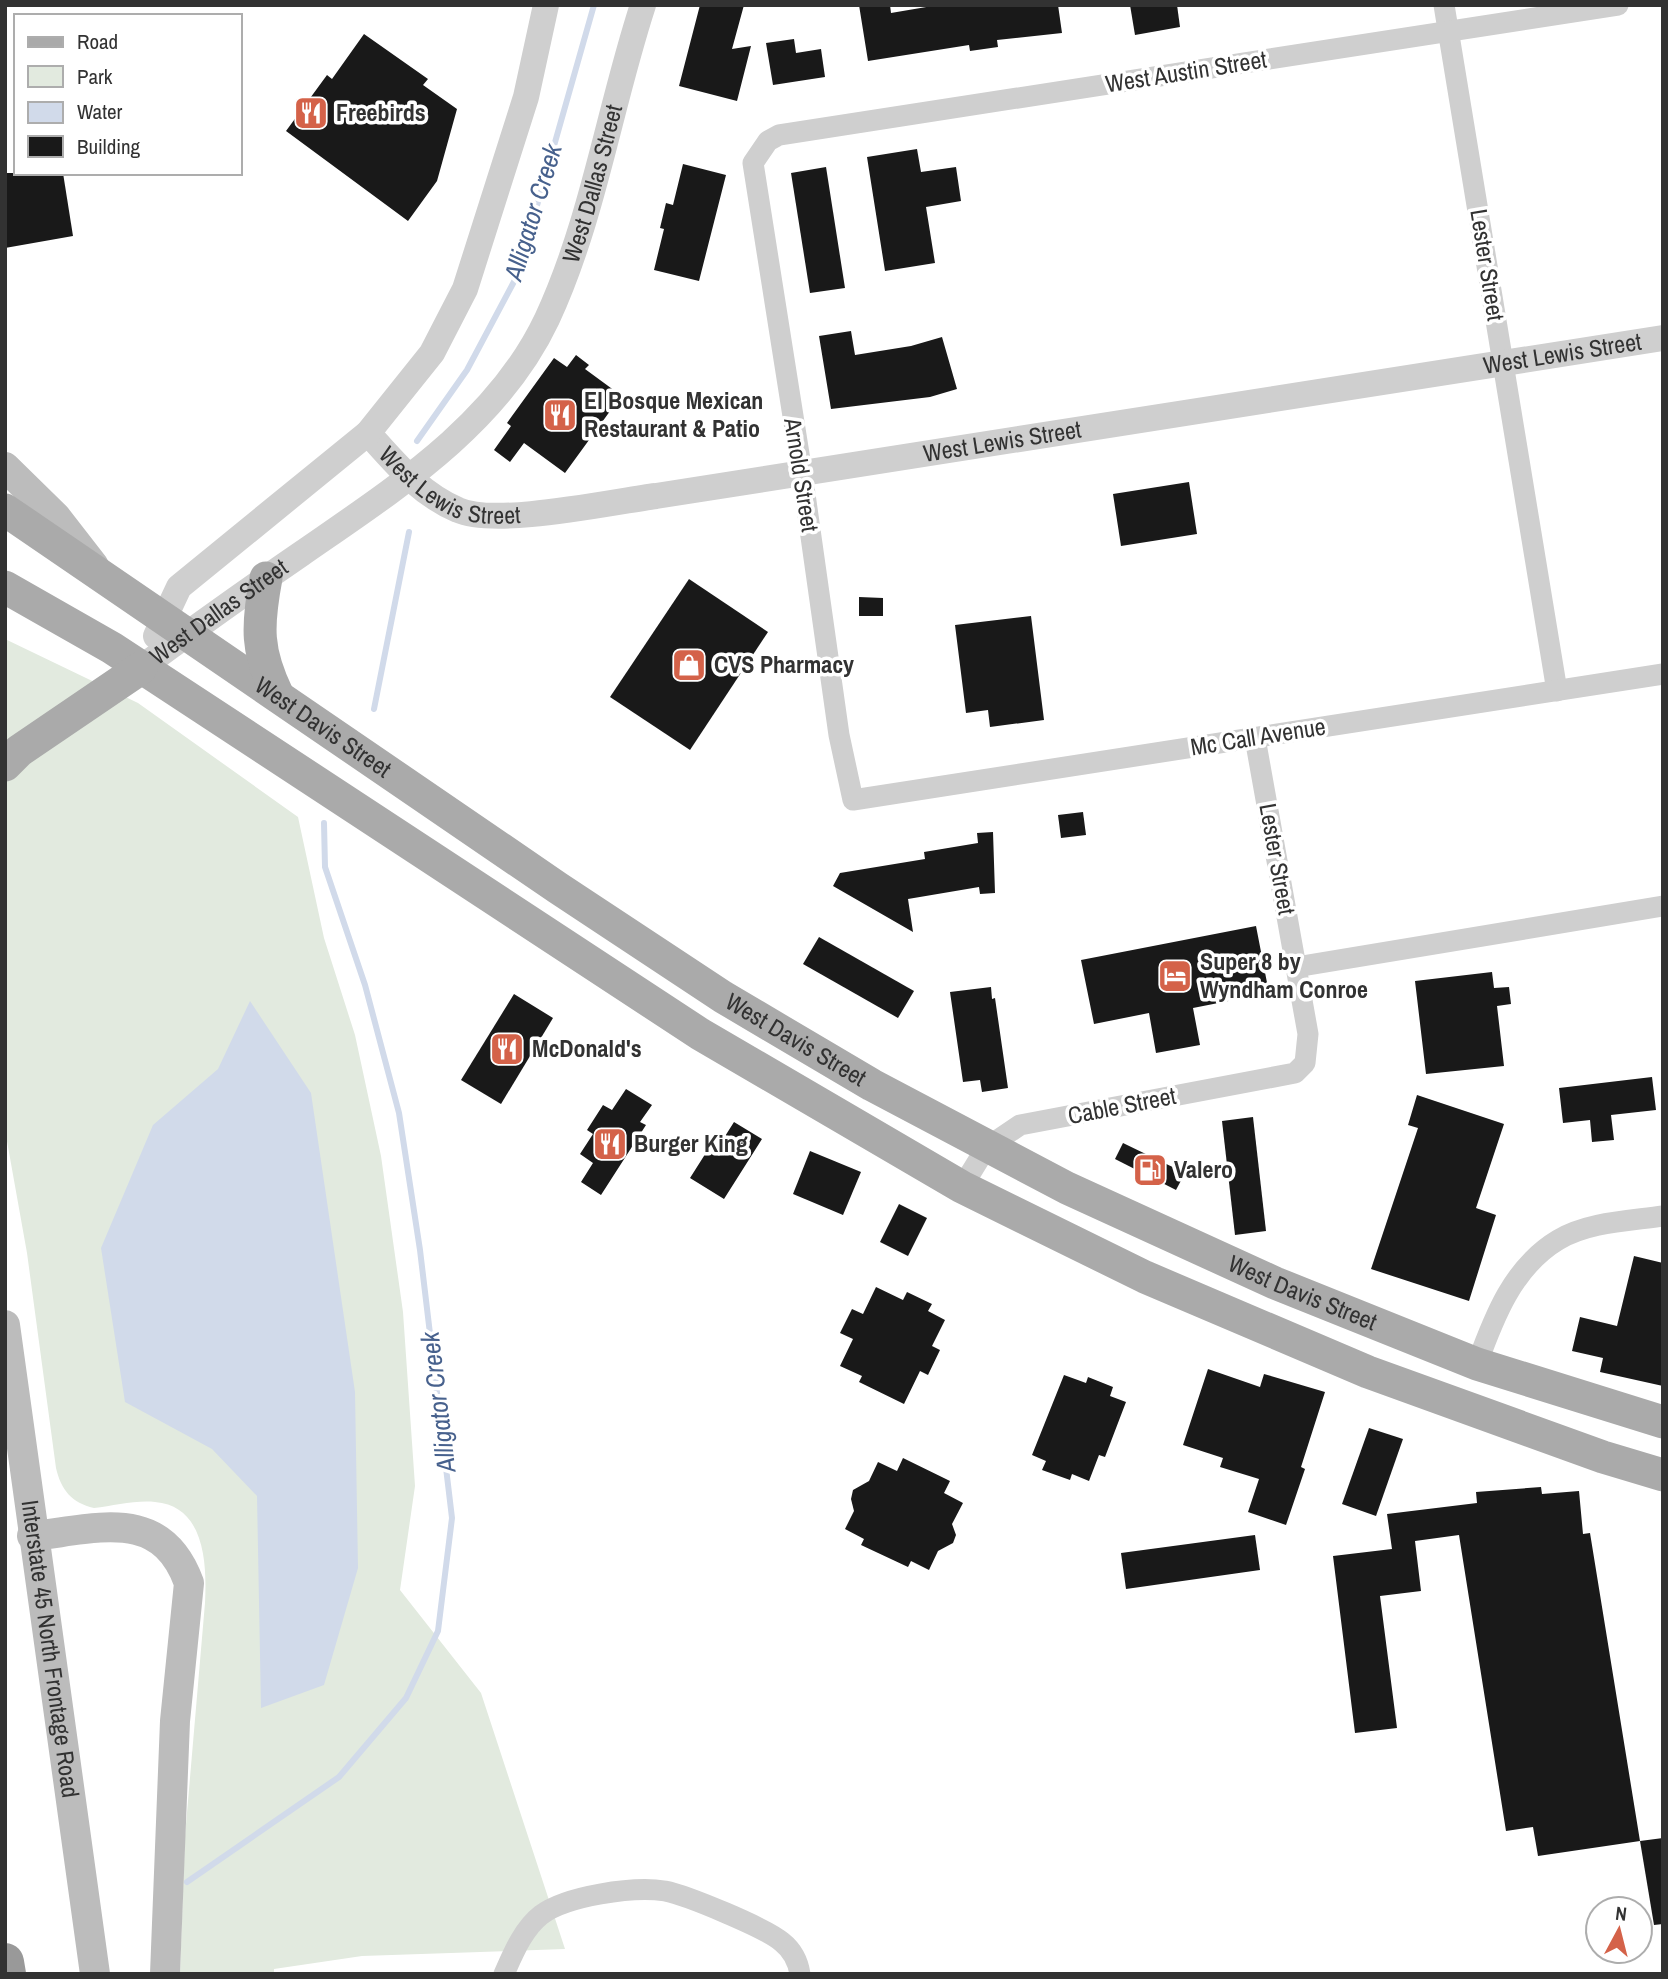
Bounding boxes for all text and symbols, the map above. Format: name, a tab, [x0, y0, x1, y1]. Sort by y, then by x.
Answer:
legend	[14, 14, 242, 175]
text: Road	[77, 27, 118, 56]
street label: West Austin Street	[1103, 42, 1269, 100]
text: Park	[77, 62, 113, 91]
restaurant icon: Freebirds	[292, 94, 330, 132]
place label: Freebirds	[336, 96, 426, 128]
text: Water	[77, 97, 123, 126]
street label: West Dallas Street	[554, 101, 629, 267]
text: Building	[77, 132, 141, 161]
water label: Alligator Creek	[495, 138, 570, 285]
street label: Lester Street	[1463, 207, 1513, 324]
street label: West Lewis Street	[1481, 325, 1644, 381]
place label: El Bosque Mexican Restaurant & Patio	[584, 384, 763, 444]
restaurant icon: El Bosque Mexican Restaurant & Patio	[541, 396, 579, 434]
street label: West Lewis Street	[921, 412, 1084, 469]
street label: Arnold Street	[777, 415, 827, 535]
street label: West Lewis Street	[372, 439, 522, 531]
street label: West Dallas Street	[143, 551, 294, 671]
shop icon: CVS Pharmacy	[670, 646, 708, 684]
place label: CVS Pharmacy	[714, 648, 854, 680]
street label: West Davis Street	[249, 669, 398, 785]
street label: Mc Call Avenue	[1188, 710, 1328, 762]
street label: Lester Street	[1252, 801, 1304, 918]
place label: Super 8 by Wyndham Conroe	[1200, 945, 1368, 1005]
hotel icon: Super 8 by Wyndham Conroe	[1156, 957, 1194, 995]
street label: West Davis Street	[720, 985, 873, 1093]
restaurant icon: McDonald's	[488, 1030, 526, 1068]
place label: McDonald's	[532, 1032, 642, 1064]
street label: Cable Street	[1065, 1079, 1179, 1131]
restaurant icon: Burger King	[591, 1125, 629, 1163]
place label: Burger King	[634, 1127, 748, 1159]
fuel station icon: Valero	[1131, 1151, 1169, 1189]
place label: Valero	[1174, 1153, 1233, 1185]
street label: West Davis Street	[1223, 1247, 1382, 1337]
water label: Alligator Creek	[411, 1329, 464, 1475]
street label: Interstate 45 North Frontage Road	[14, 1498, 87, 1800]
north arrow	[1584, 1895, 1654, 1965]
text: N	[1614, 1900, 1628, 1927]

